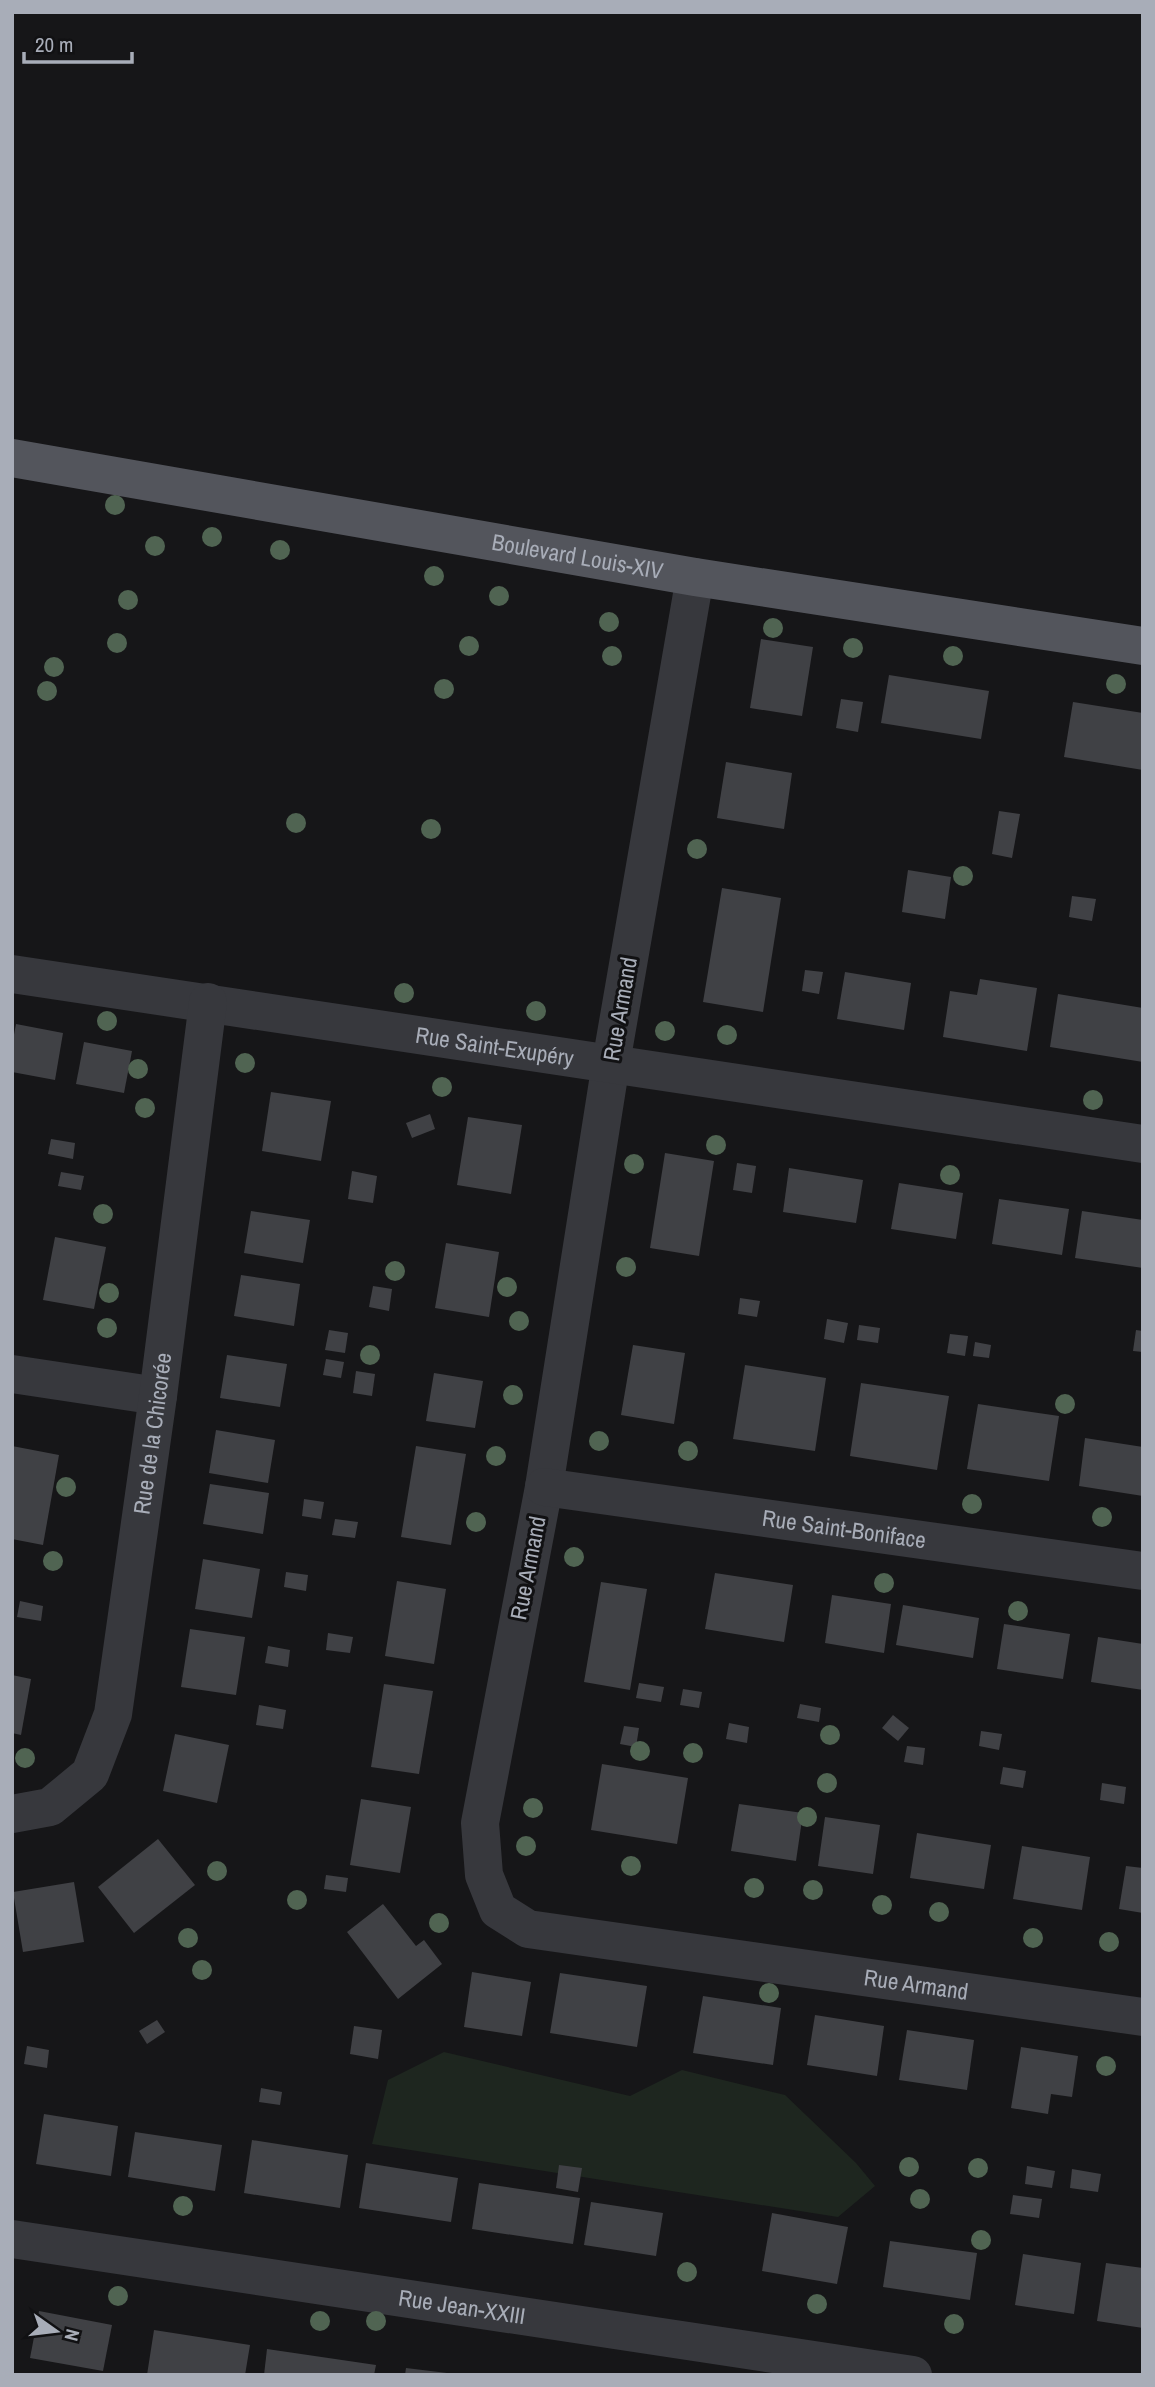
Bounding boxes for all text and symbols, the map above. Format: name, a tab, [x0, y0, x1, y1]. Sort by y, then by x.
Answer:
scale bar	[24, 21, 133, 65]
text: 20 m	[35, 30, 73, 59]
street label: Boulevard Louis-XIV	[490, 526, 666, 586]
street label: Rue Armand	[595, 955, 644, 1063]
street label: Rue Saint-Exupéry	[413, 1019, 576, 1073]
street label: Rue de la Chicorée	[125, 1351, 178, 1516]
street label: Rue Saint-Boniface	[760, 1502, 928, 1555]
street label: Rue Armand	[502, 1513, 553, 1622]
street label: Rue Armand	[862, 1961, 970, 2007]
street label: Rue Jean-XXIII	[396, 2282, 528, 2331]
north arrow	[21, 2296, 91, 2366]
text: N	[59, 2327, 86, 2344]

